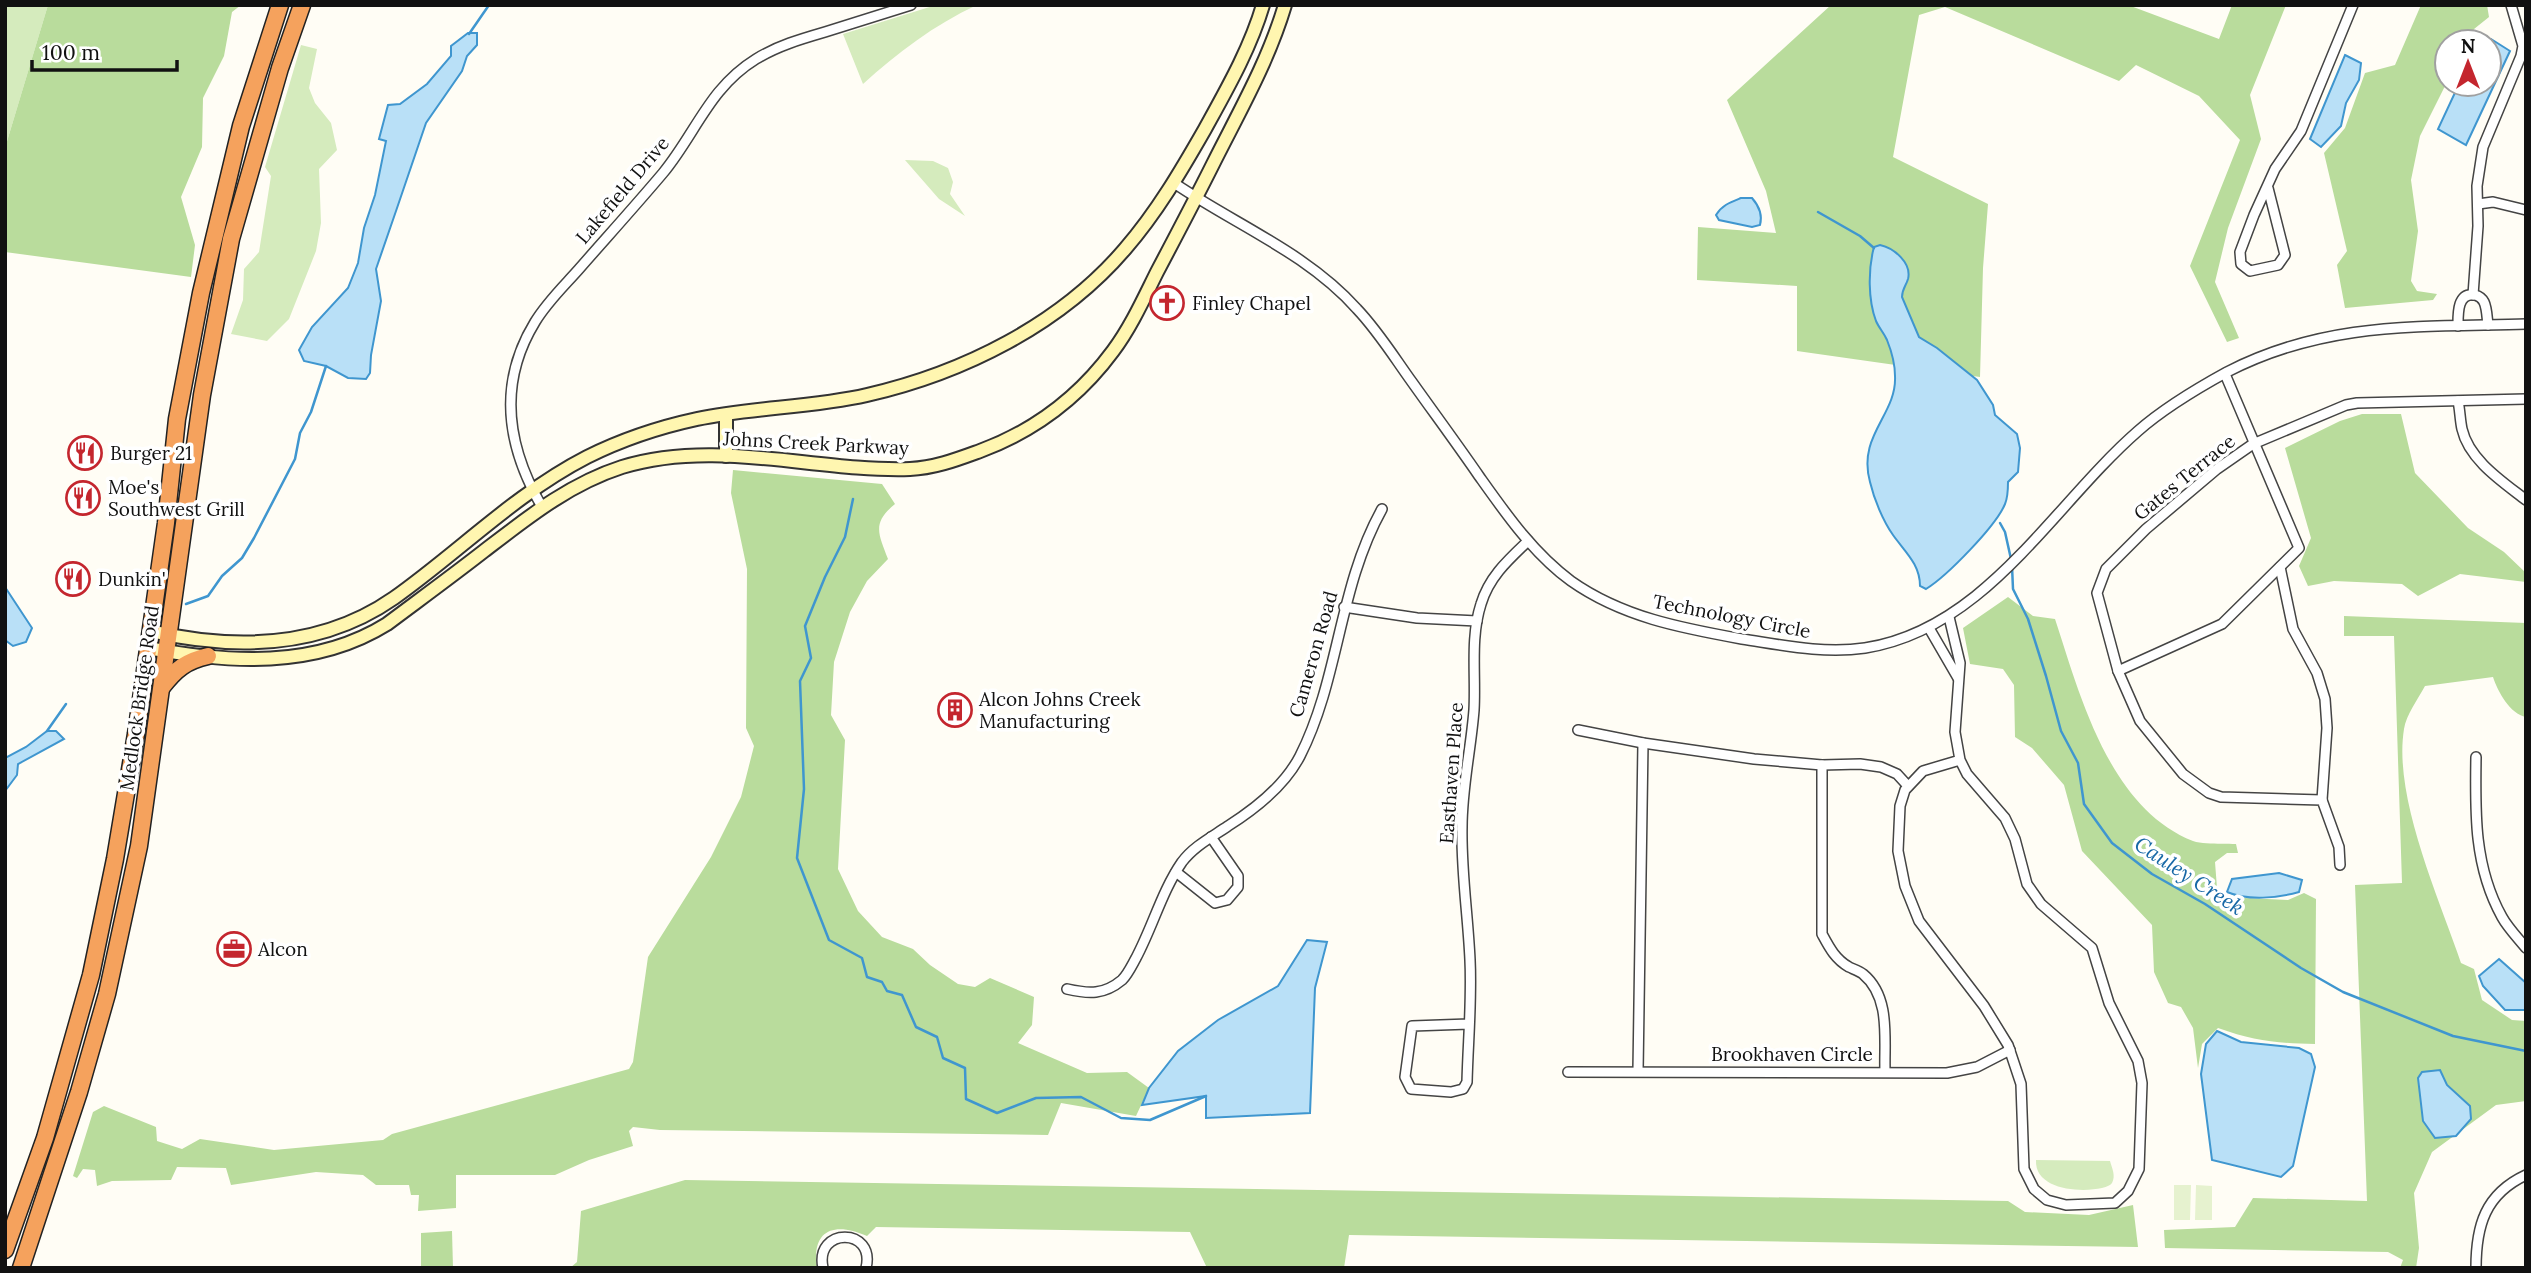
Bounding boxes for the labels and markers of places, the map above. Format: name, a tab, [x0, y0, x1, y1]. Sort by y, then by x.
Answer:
church icon: Finley Chapel	[1148, 284, 1186, 322]
place label: Finley Chapel	[1192, 291, 1311, 315]
restaurant icon: Burger 21	[66, 434, 104, 472]
place label: Burger 21	[110, 441, 192, 465]
place label: Moe's Southwest Grill	[108, 475, 245, 521]
restaurant icon: Moe's Southwest Grill	[64, 479, 102, 517]
restaurant icon: Dunkin'	[54, 560, 92, 598]
place label: Dunkin'	[98, 567, 166, 591]
place label: Alcon Johns Creek Manufacturing	[978, 687, 1141, 733]
building icon: Alcon Johns Creek Manufacturing	[936, 691, 974, 729]
office icon: Alcon	[215, 930, 253, 968]
place label: Alcon	[257, 937, 308, 961]

